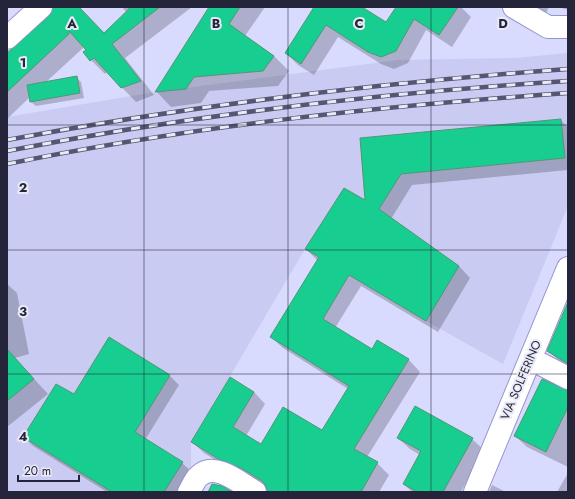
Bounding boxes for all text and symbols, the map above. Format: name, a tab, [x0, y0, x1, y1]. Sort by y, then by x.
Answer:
text: A	[66, 14, 77, 33]
text: B	[212, 14, 221, 33]
text: C	[354, 14, 364, 33]
text: D	[498, 14, 508, 33]
text: 1	[20, 53, 26, 72]
text: 2	[19, 178, 27, 197]
text: 3	[19, 302, 27, 321]
street label: VIA SOLFERINO	[496, 337, 546, 423]
text: 4	[18, 427, 28, 446]
scale bar	[18, 457, 79, 483]
text: 20 m	[24, 462, 51, 480]

